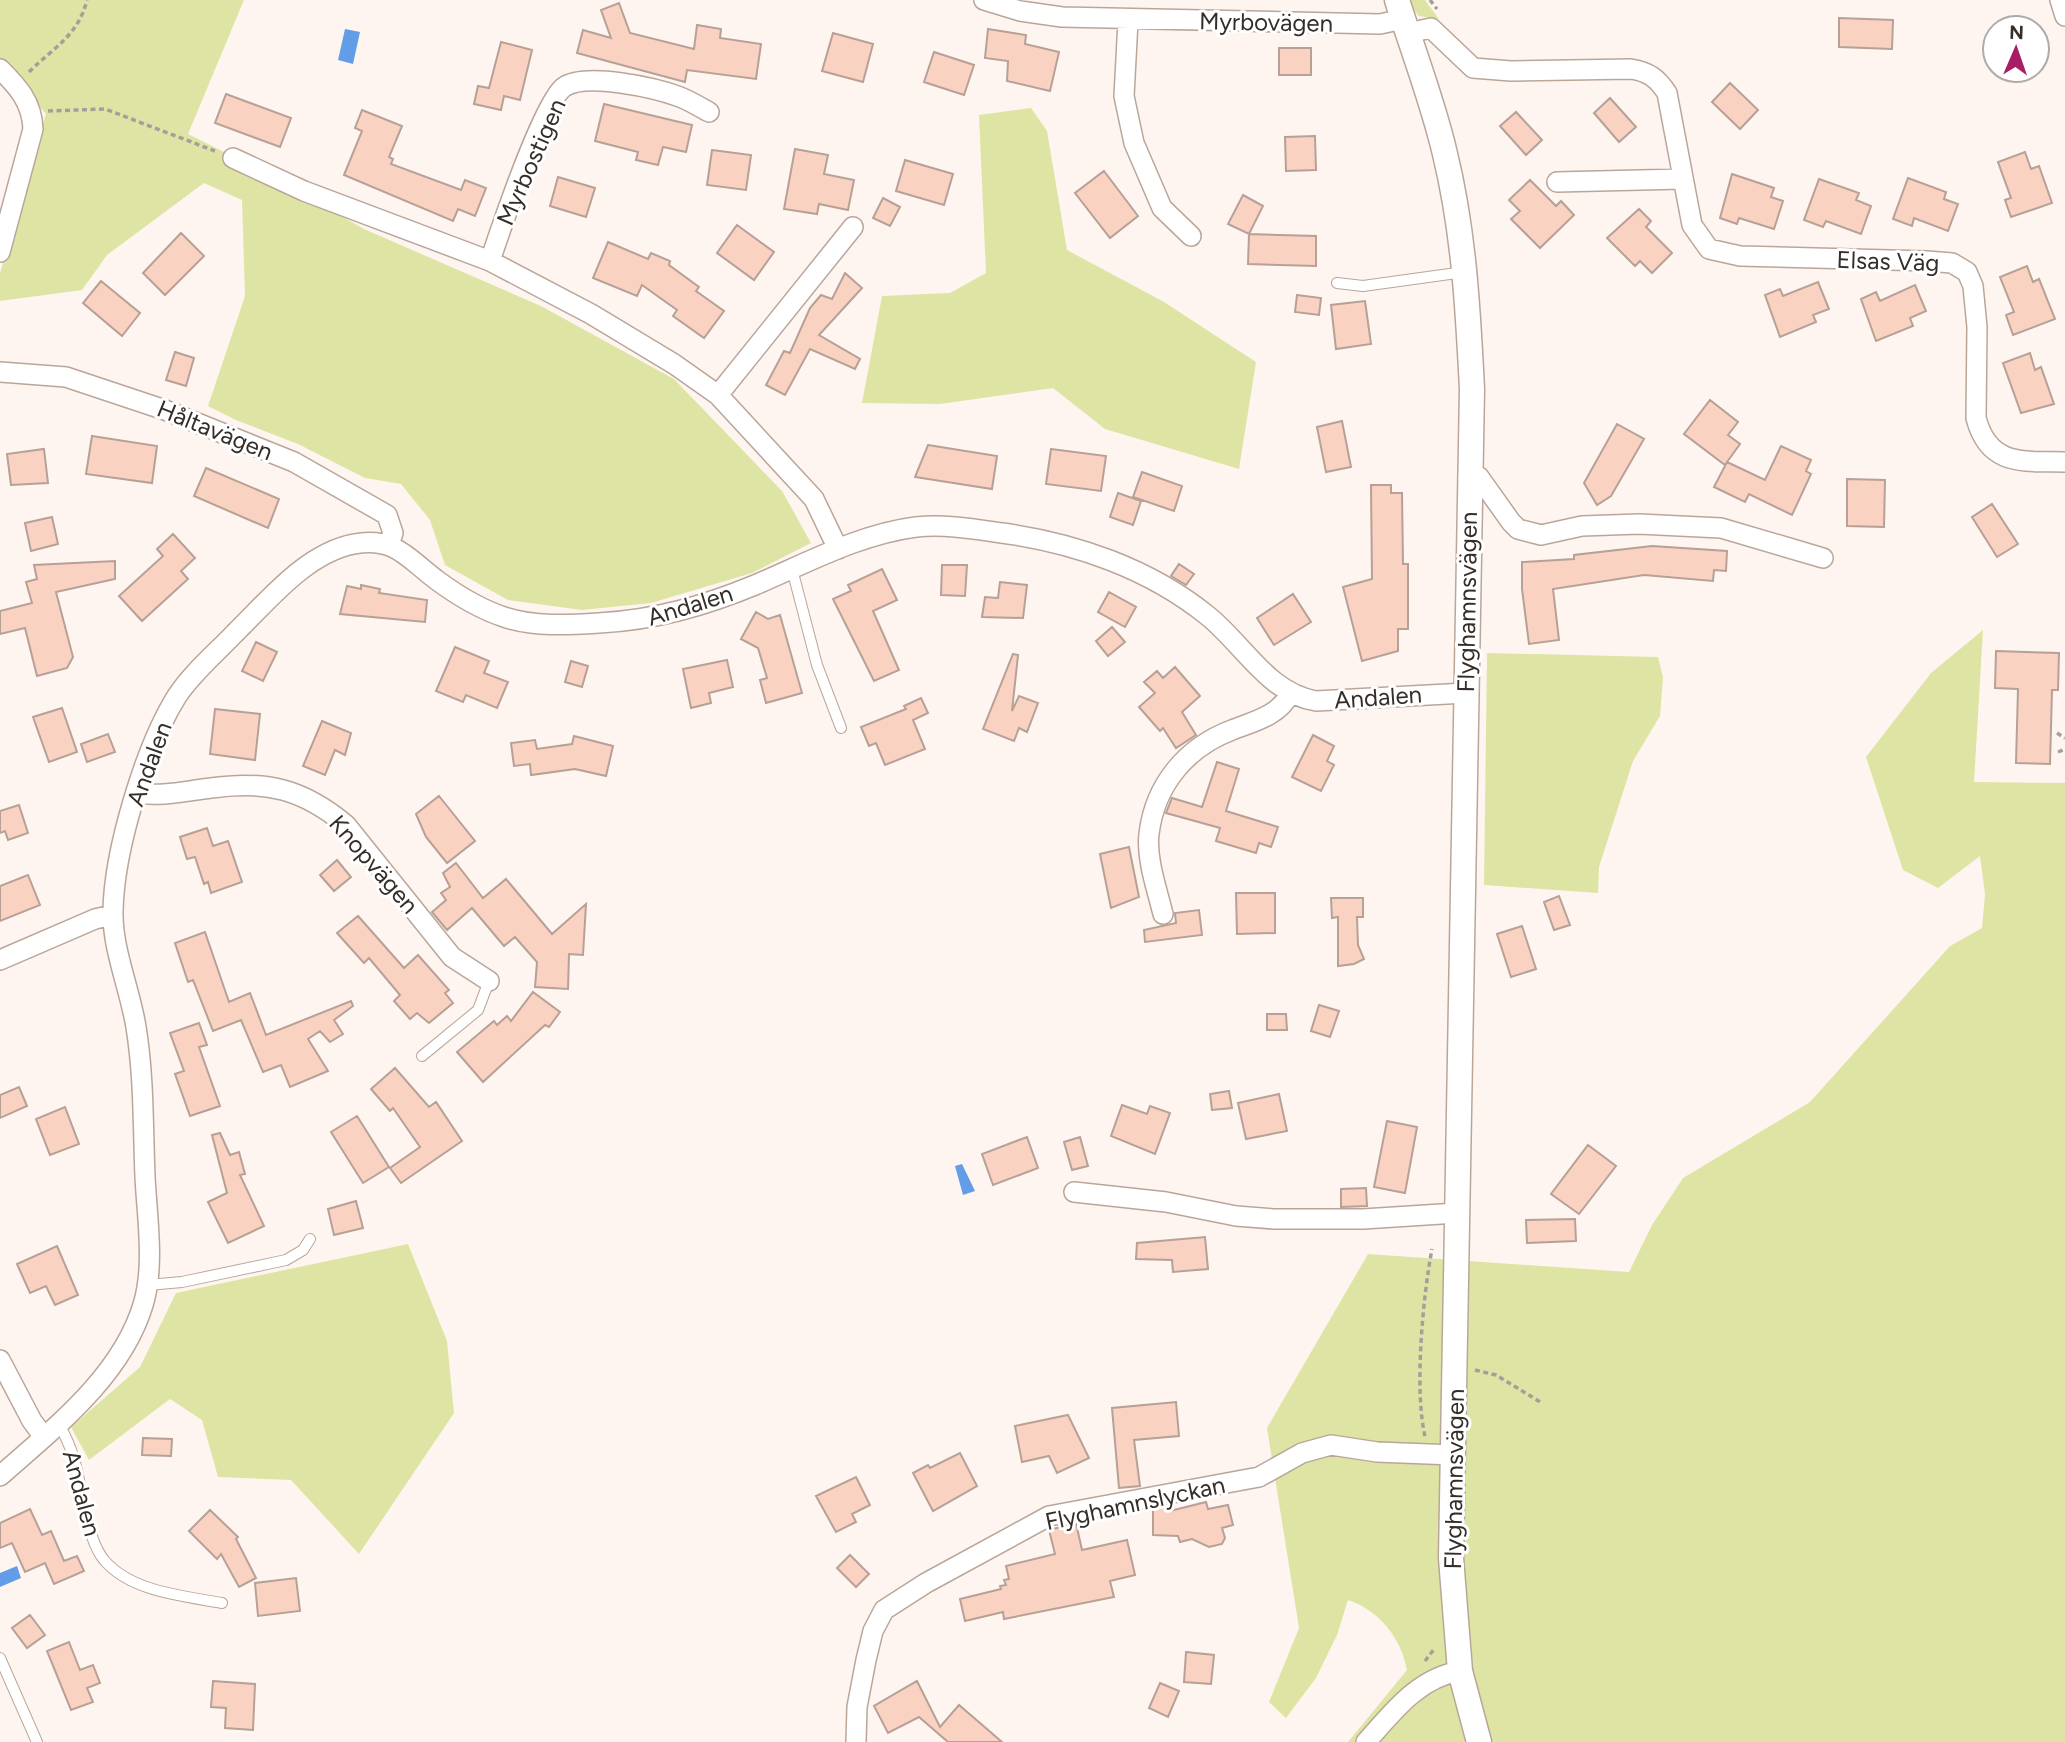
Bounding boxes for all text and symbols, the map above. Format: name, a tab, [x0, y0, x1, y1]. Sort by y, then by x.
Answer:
street label: Myrbovägen	[1199, 6, 1333, 38]
north arrow	[1981, 14, 2051, 84]
text: N	[2009, 21, 2024, 44]
street label: Myrbostigen	[490, 94, 572, 230]
street label: Elsas Väg	[1836, 245, 1940, 277]
street label: Håltavägen	[153, 394, 277, 466]
street label: Flyghamnsvägen	[1451, 511, 1483, 693]
street label: Andalen	[644, 578, 736, 632]
street label: Andalen	[1333, 679, 1423, 715]
street label: Andalen	[120, 718, 178, 810]
street label: Knopvägen	[323, 809, 425, 919]
street label: Flyghamnsvägen	[1438, 1388, 1470, 1570]
street label: Andalen	[57, 1447, 107, 1539]
street label: Flyghamnslyckan	[1042, 1470, 1228, 1536]

